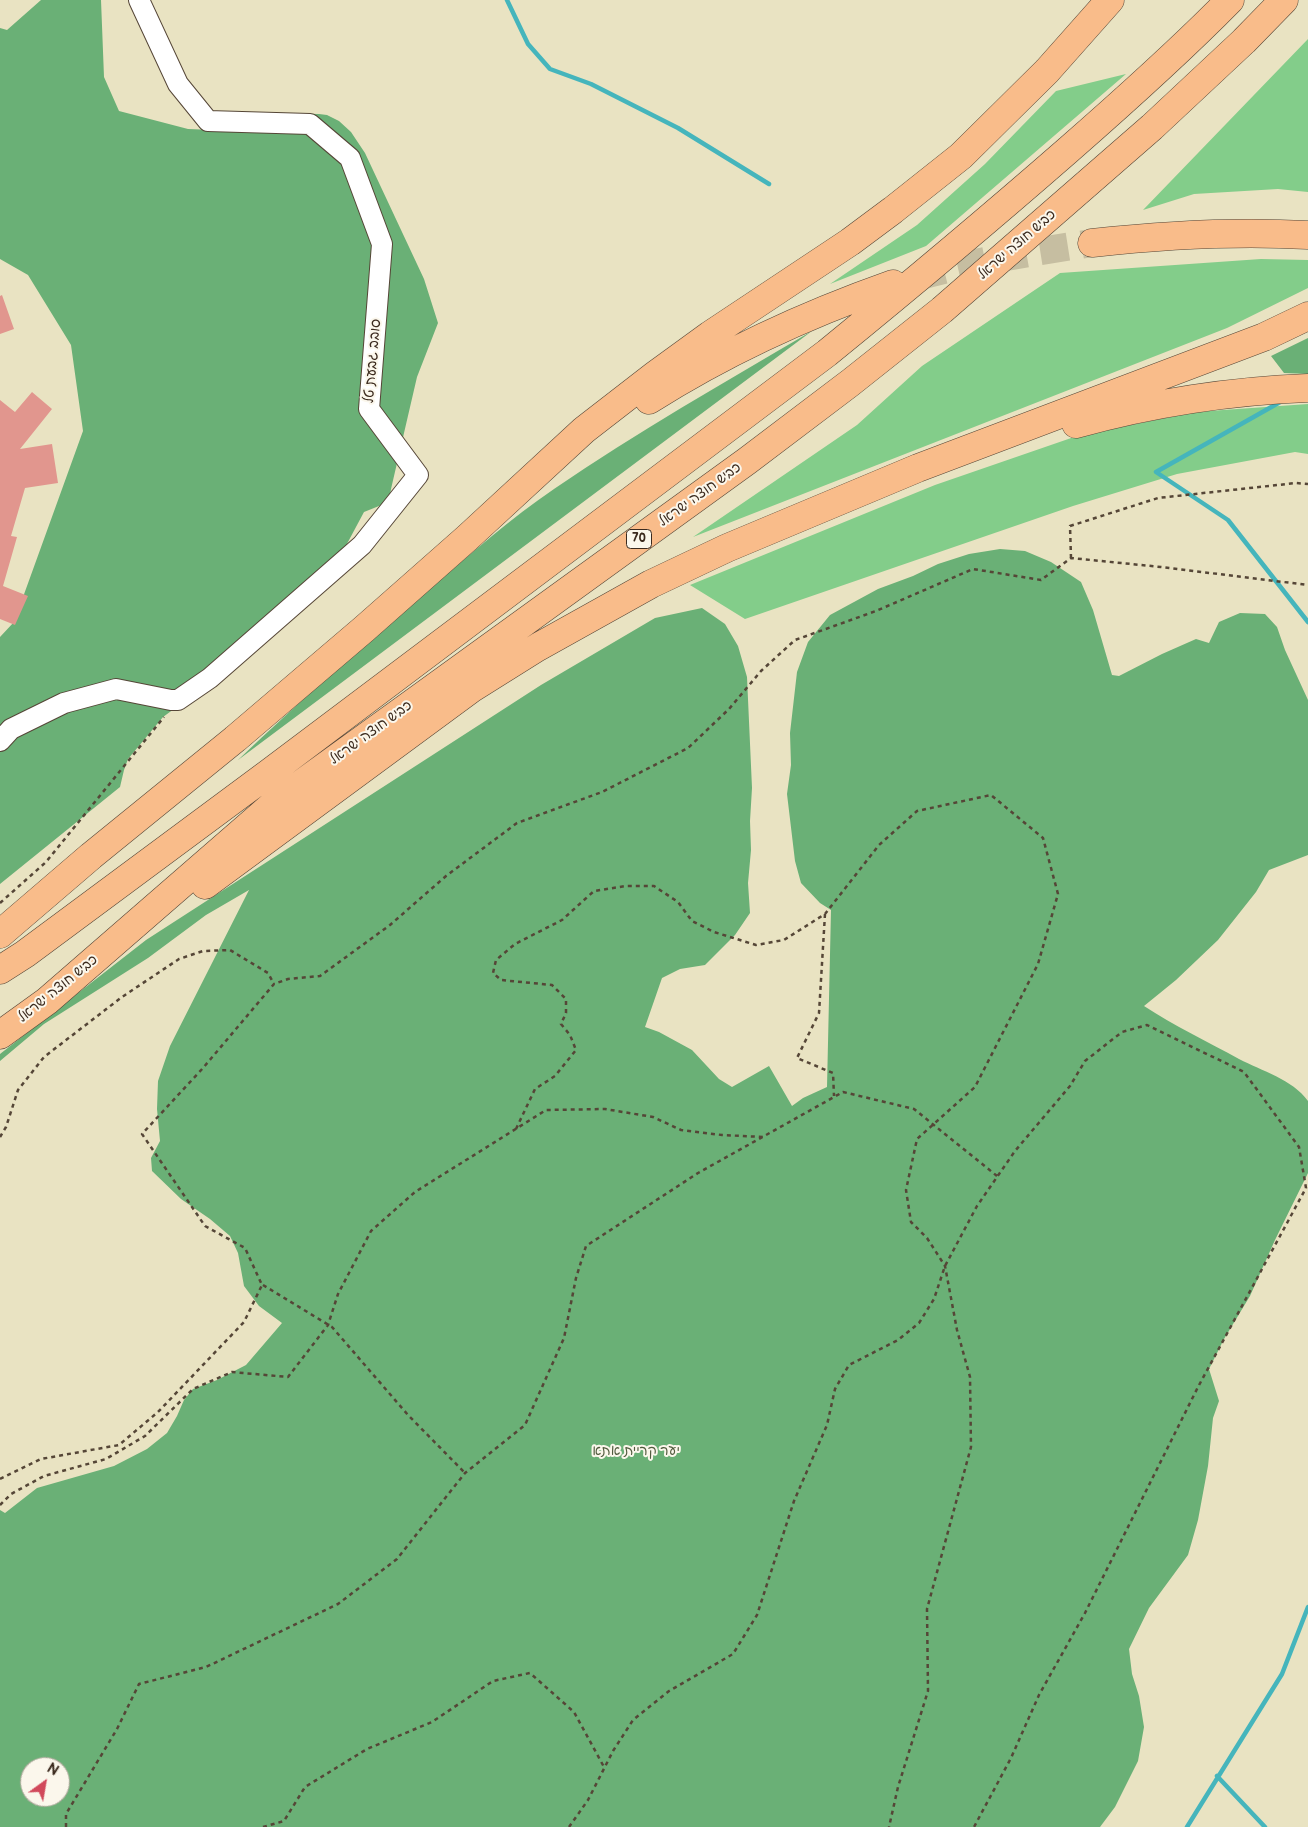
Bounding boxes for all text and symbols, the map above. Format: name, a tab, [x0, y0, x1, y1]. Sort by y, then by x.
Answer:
street label: כביש חוצה ישראל	[975, 207, 1059, 283]
street label: סובב גבעת טל	[361, 318, 385, 404]
street label: כביש חוצה ישראל	[655, 459, 745, 531]
road number: 70	[626, 530, 652, 548]
street label: כביש חוצה ישראל	[326, 697, 416, 769]
street label: כביש חוצה ישראל	[15, 952, 101, 1026]
park label: יער קריית אתא	[592, 1443, 680, 1459]
north arrow	[20, 1757, 70, 1807]
text: N	[44, 1760, 62, 1780]

